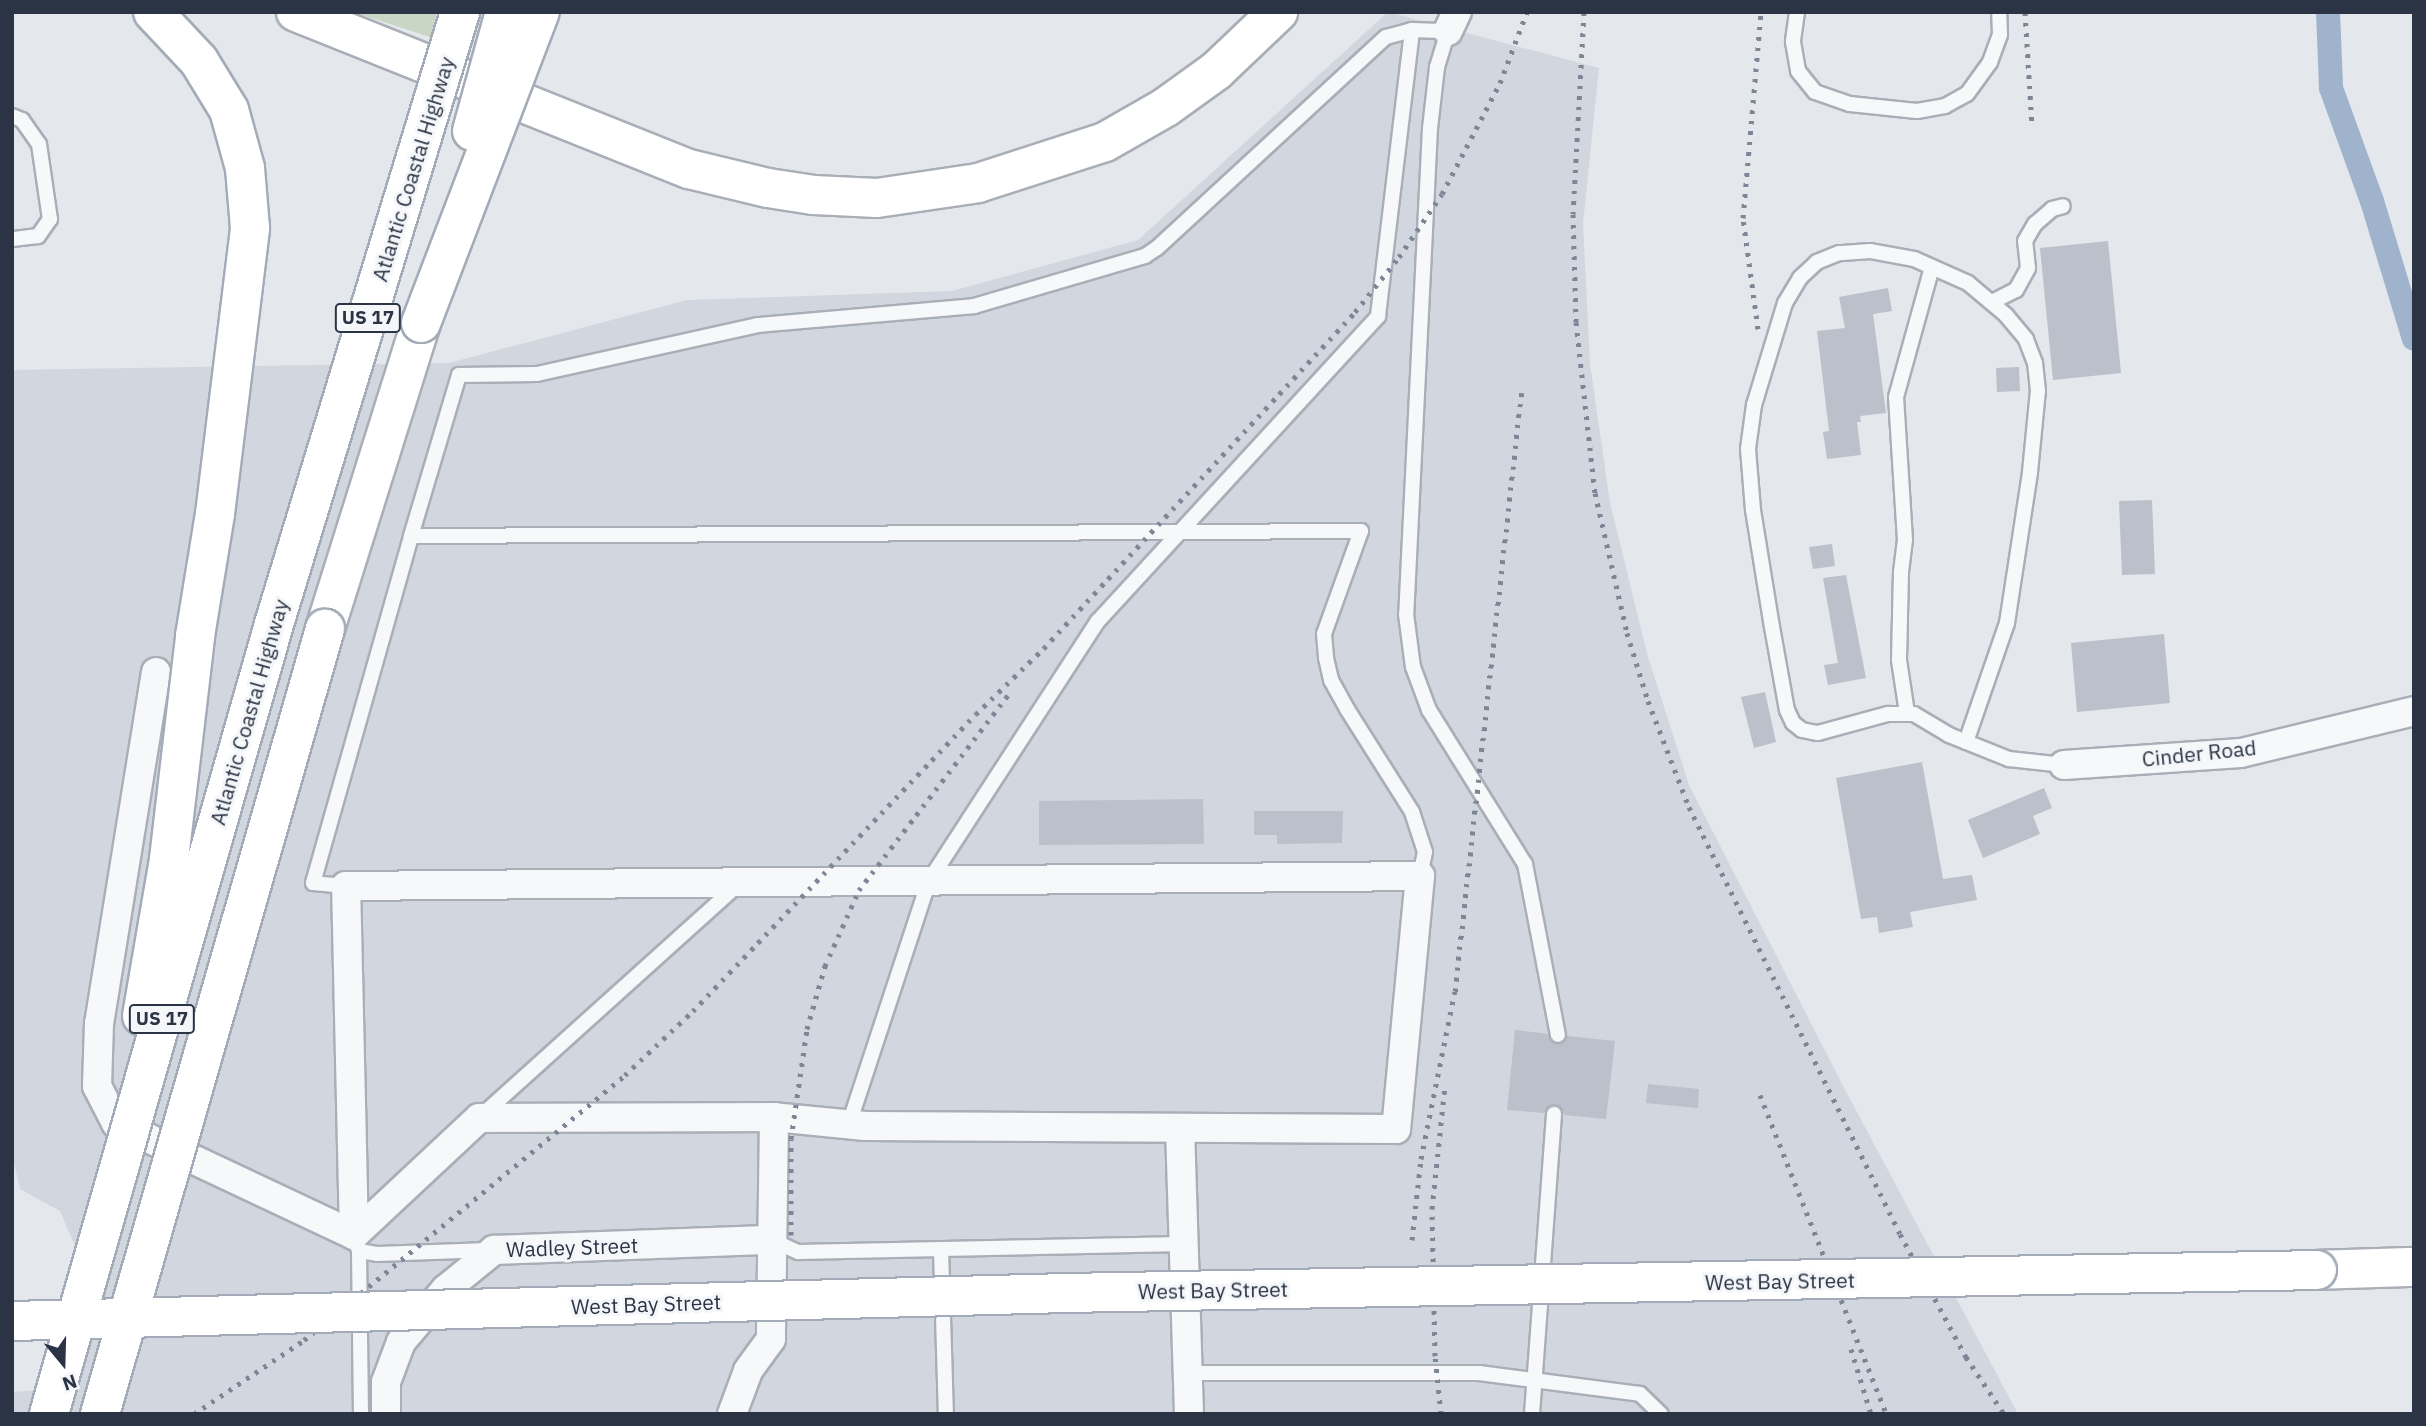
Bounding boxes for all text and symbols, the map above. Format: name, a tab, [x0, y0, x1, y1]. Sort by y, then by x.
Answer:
street label: Atlantic Coastal Highway	[367, 54, 459, 284]
road number: US 17	[335, 302, 401, 334]
street label: Atlantic Coastal Highway	[205, 596, 293, 828]
street label: Cinder Road	[2141, 734, 2257, 772]
road number: US 17	[129, 1004, 195, 1035]
street label: Wadley Street	[506, 1232, 638, 1262]
street label: West Bay Street	[1705, 1267, 1855, 1295]
street label: West Bay Street	[1138, 1276, 1288, 1304]
street label: West Bay Street	[571, 1289, 721, 1319]
north arrow	[28, 1328, 98, 1398]
text: N	[59, 1369, 80, 1396]

